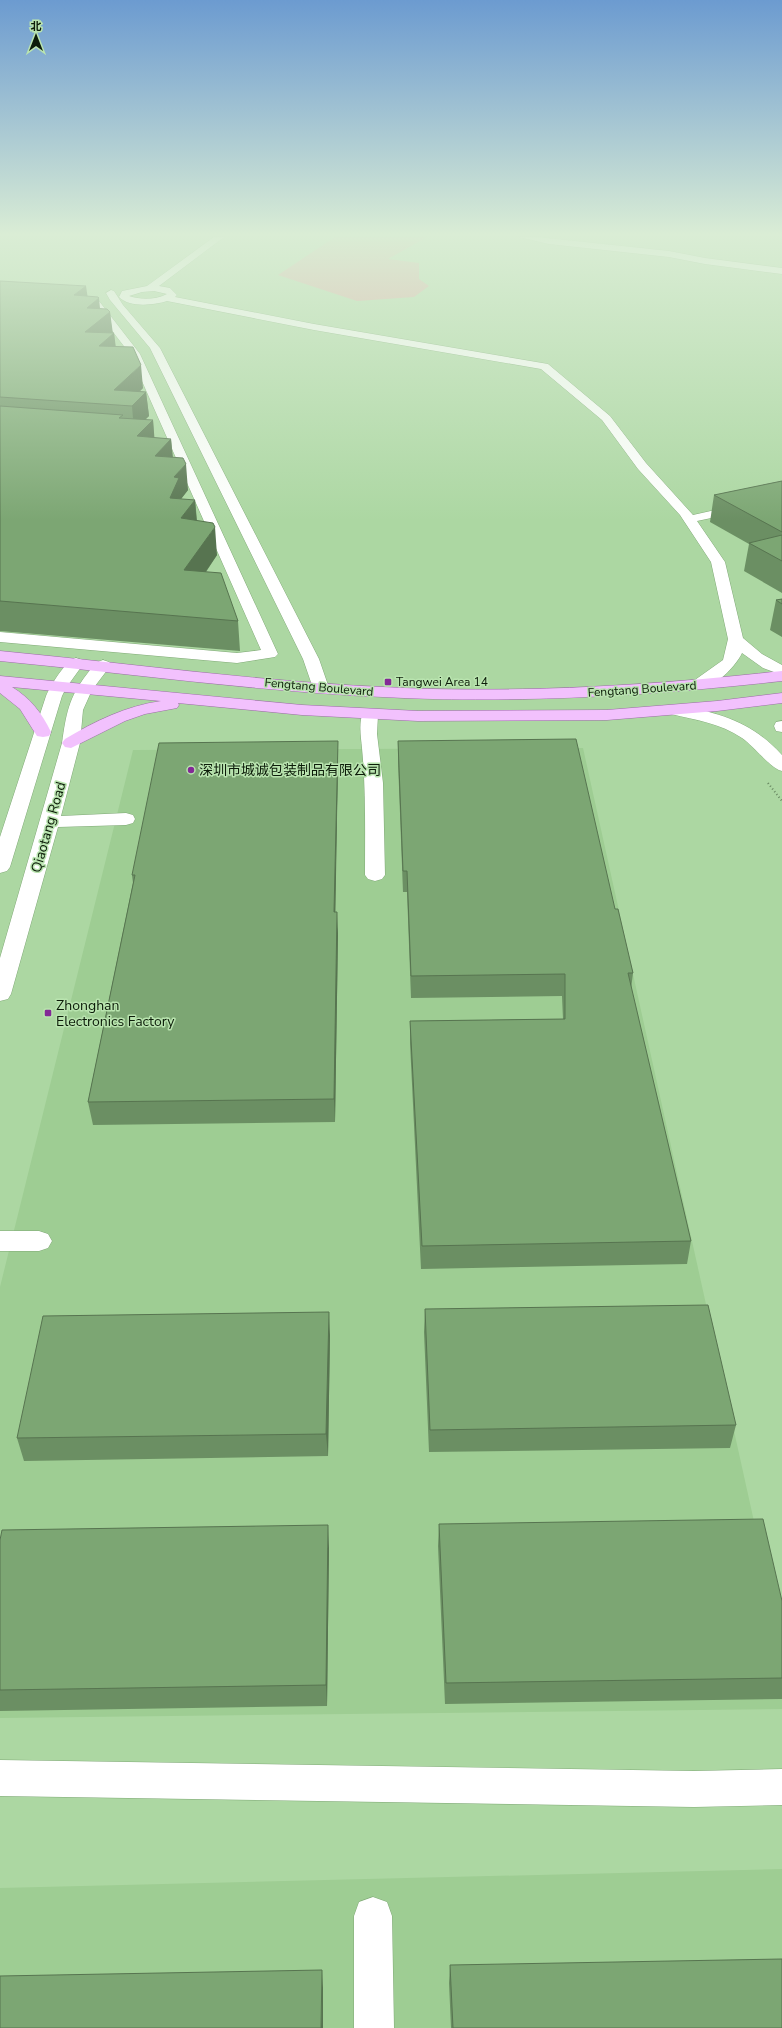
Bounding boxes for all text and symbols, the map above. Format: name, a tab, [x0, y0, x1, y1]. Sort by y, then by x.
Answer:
north arrow	[16, 16, 56, 56]
text: 北	[31, 19, 42, 34]
street label: Fengtang Boulevard	[264, 674, 374, 700]
place label: Tangwei Area 14	[396, 674, 488, 690]
marker: Tangwei Area 14	[383, 677, 393, 687]
street label: Fengtang Boulevard	[587, 677, 697, 701]
place label: 深圳市城诚包装制品有限公司	[199, 761, 381, 780]
marker: 深圳市城诚包装制品有限公司	[186, 765, 196, 775]
street label: Qiaotang Road	[26, 779, 71, 875]
place label: Zhonghan Electronics Factory	[56, 996, 175, 1031]
marker: Zhonghan Electronics Factory	[43, 1008, 53, 1018]

